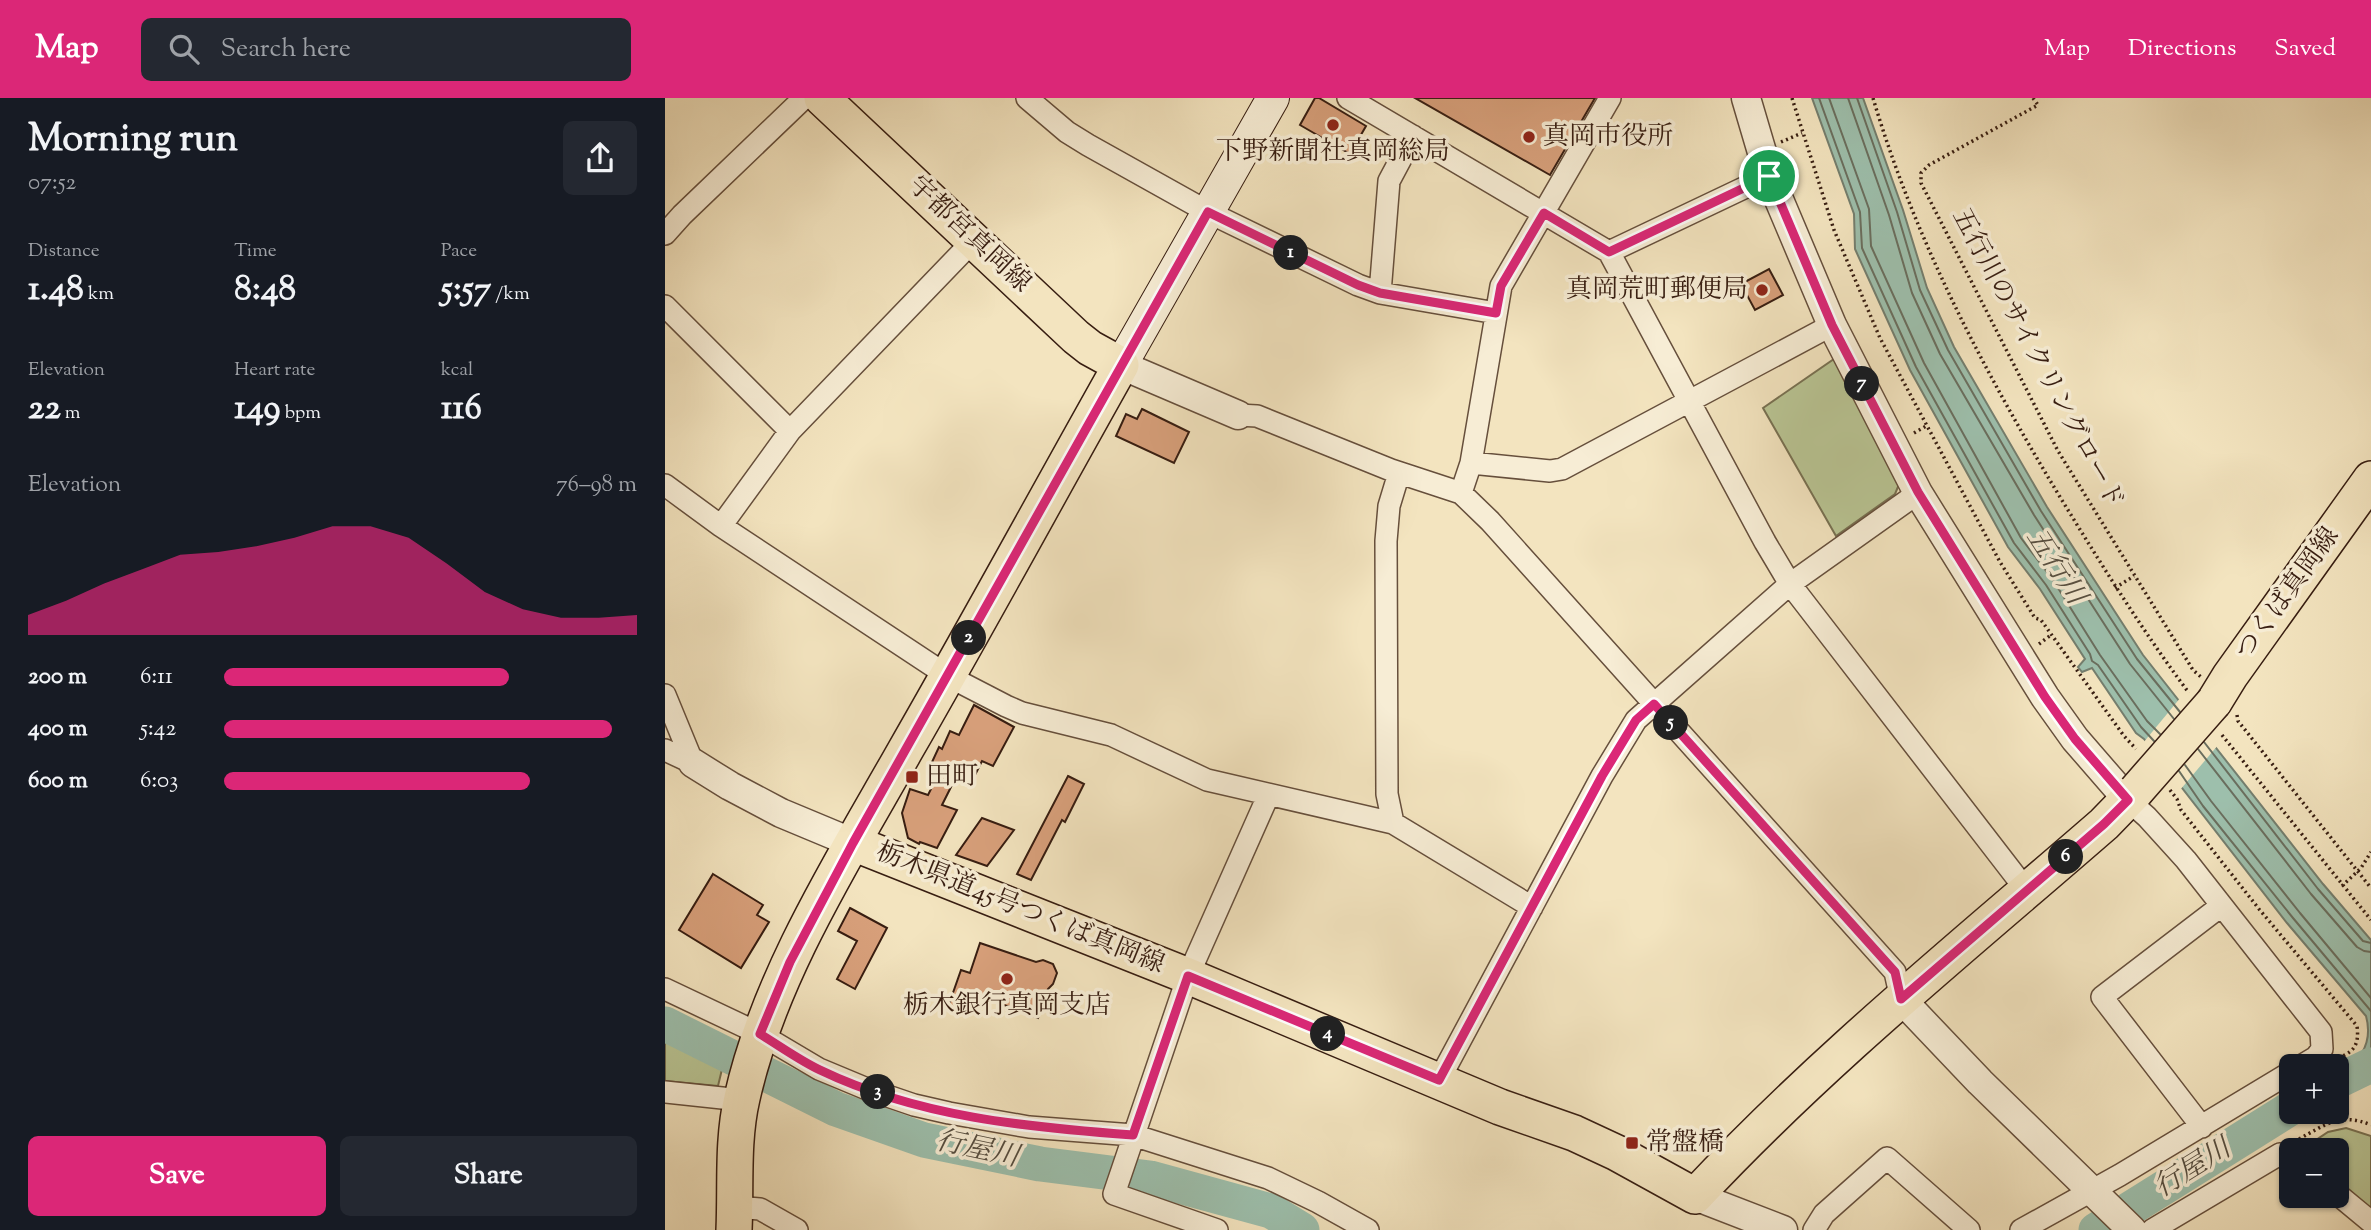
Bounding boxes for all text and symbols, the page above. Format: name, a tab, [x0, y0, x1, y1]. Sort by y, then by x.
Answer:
search box	[141, 18, 631, 81]
text: Map	[35, 25, 99, 73]
icon: search	[165, 30, 203, 68]
text: Search here	[221, 31, 351, 68]
text: Map	[2044, 32, 2090, 66]
text: Directions	[2128, 32, 2236, 66]
text: Saved	[2274, 32, 2336, 66]
text: Morning run	[28, 114, 238, 168]
marker: 下野新聞社真岡総局	[1325, 117, 1341, 133]
place label: 真岡市役所	[1543, 119, 1673, 156]
button: share	[563, 121, 637, 195]
marker: 真岡市役所	[1521, 129, 1537, 145]
place label: 下野新聞社真岡総局	[1216, 134, 1450, 171]
pin	[1739, 146, 1799, 206]
icon: arrive	[1750, 157, 1788, 195]
text: 07:52	[28, 167, 76, 200]
street label: 宇都宮真岡線	[899, 168, 1039, 302]
street label: 五行川のサイクリングロード	[1942, 202, 2132, 516]
pin: 1	[1273, 236, 1309, 270]
text: Distance	[28, 238, 100, 265]
text: Time	[234, 238, 277, 265]
text: Pace	[441, 238, 477, 265]
text: 1	[1287, 239, 1294, 266]
text: 1.48	[28, 265, 84, 316]
text: 8:48	[234, 265, 296, 316]
text: 5:57	[441, 265, 491, 316]
place label: 真岡荒町郵便局	[1566, 272, 1748, 309]
text: km	[84, 281, 114, 308]
text: /km	[491, 281, 530, 308]
marker: 真岡荒町郵便局	[1754, 282, 1770, 298]
text: Elevation	[28, 357, 105, 384]
text: Heart rate	[234, 357, 315, 384]
text: kcal	[441, 357, 473, 384]
pin: 7	[1845, 366, 1879, 402]
text: 7	[1857, 370, 1866, 397]
text: 22	[28, 384, 61, 435]
text: 149	[234, 384, 281, 435]
text: 116	[441, 384, 482, 435]
text: m	[61, 400, 81, 427]
text: bpm	[281, 400, 321, 427]
text: Elevation	[28, 469, 121, 502]
text: 76–98 m	[556, 469, 637, 502]
street label: つくば真岡線	[2227, 520, 2349, 668]
water label: 五行川	[2015, 521, 2096, 616]
pin: 2	[951, 620, 987, 656]
text: 2	[964, 624, 973, 651]
text: 200 m	[28, 661, 87, 694]
text: 6:11	[140, 661, 173, 694]
pin: 5	[1653, 706, 1689, 740]
text: 5	[1667, 709, 1674, 736]
text: 400 m	[28, 713, 88, 746]
text: 5:42	[140, 713, 176, 746]
place label: 田町	[926, 759, 978, 796]
text: 600 m	[28, 765, 88, 798]
text: 6:03	[140, 765, 178, 798]
marker: 田町	[904, 769, 920, 785]
street label: 栃木県道45号つくば真岡線	[870, 834, 1170, 984]
pin: 6	[2049, 840, 2083, 874]
text: 6	[2061, 843, 2070, 870]
marker: 栃木銀行真岡支店	[999, 971, 1015, 987]
place label: 栃木銀行真岡支店	[903, 988, 1111, 1025]
pin: 4	[1311, 1016, 1345, 1052]
text: 4	[1323, 1020, 1332, 1047]
map controls	[2279, 1054, 2349, 1208]
button: +	[2279, 1054, 2349, 1124]
pin: 3	[861, 1074, 895, 1110]
text: 3	[874, 1078, 881, 1105]
water label: 行屋川	[932, 1122, 1025, 1179]
place label: 常盤橋	[1646, 1125, 1724, 1162]
water label: 行屋川	[2147, 1128, 2242, 1208]
marker: 常盤橋	[1624, 1135, 1640, 1151]
button: Save	[28, 1136, 326, 1216]
button: Share	[340, 1136, 637, 1216]
button: −	[2279, 1138, 2349, 1208]

